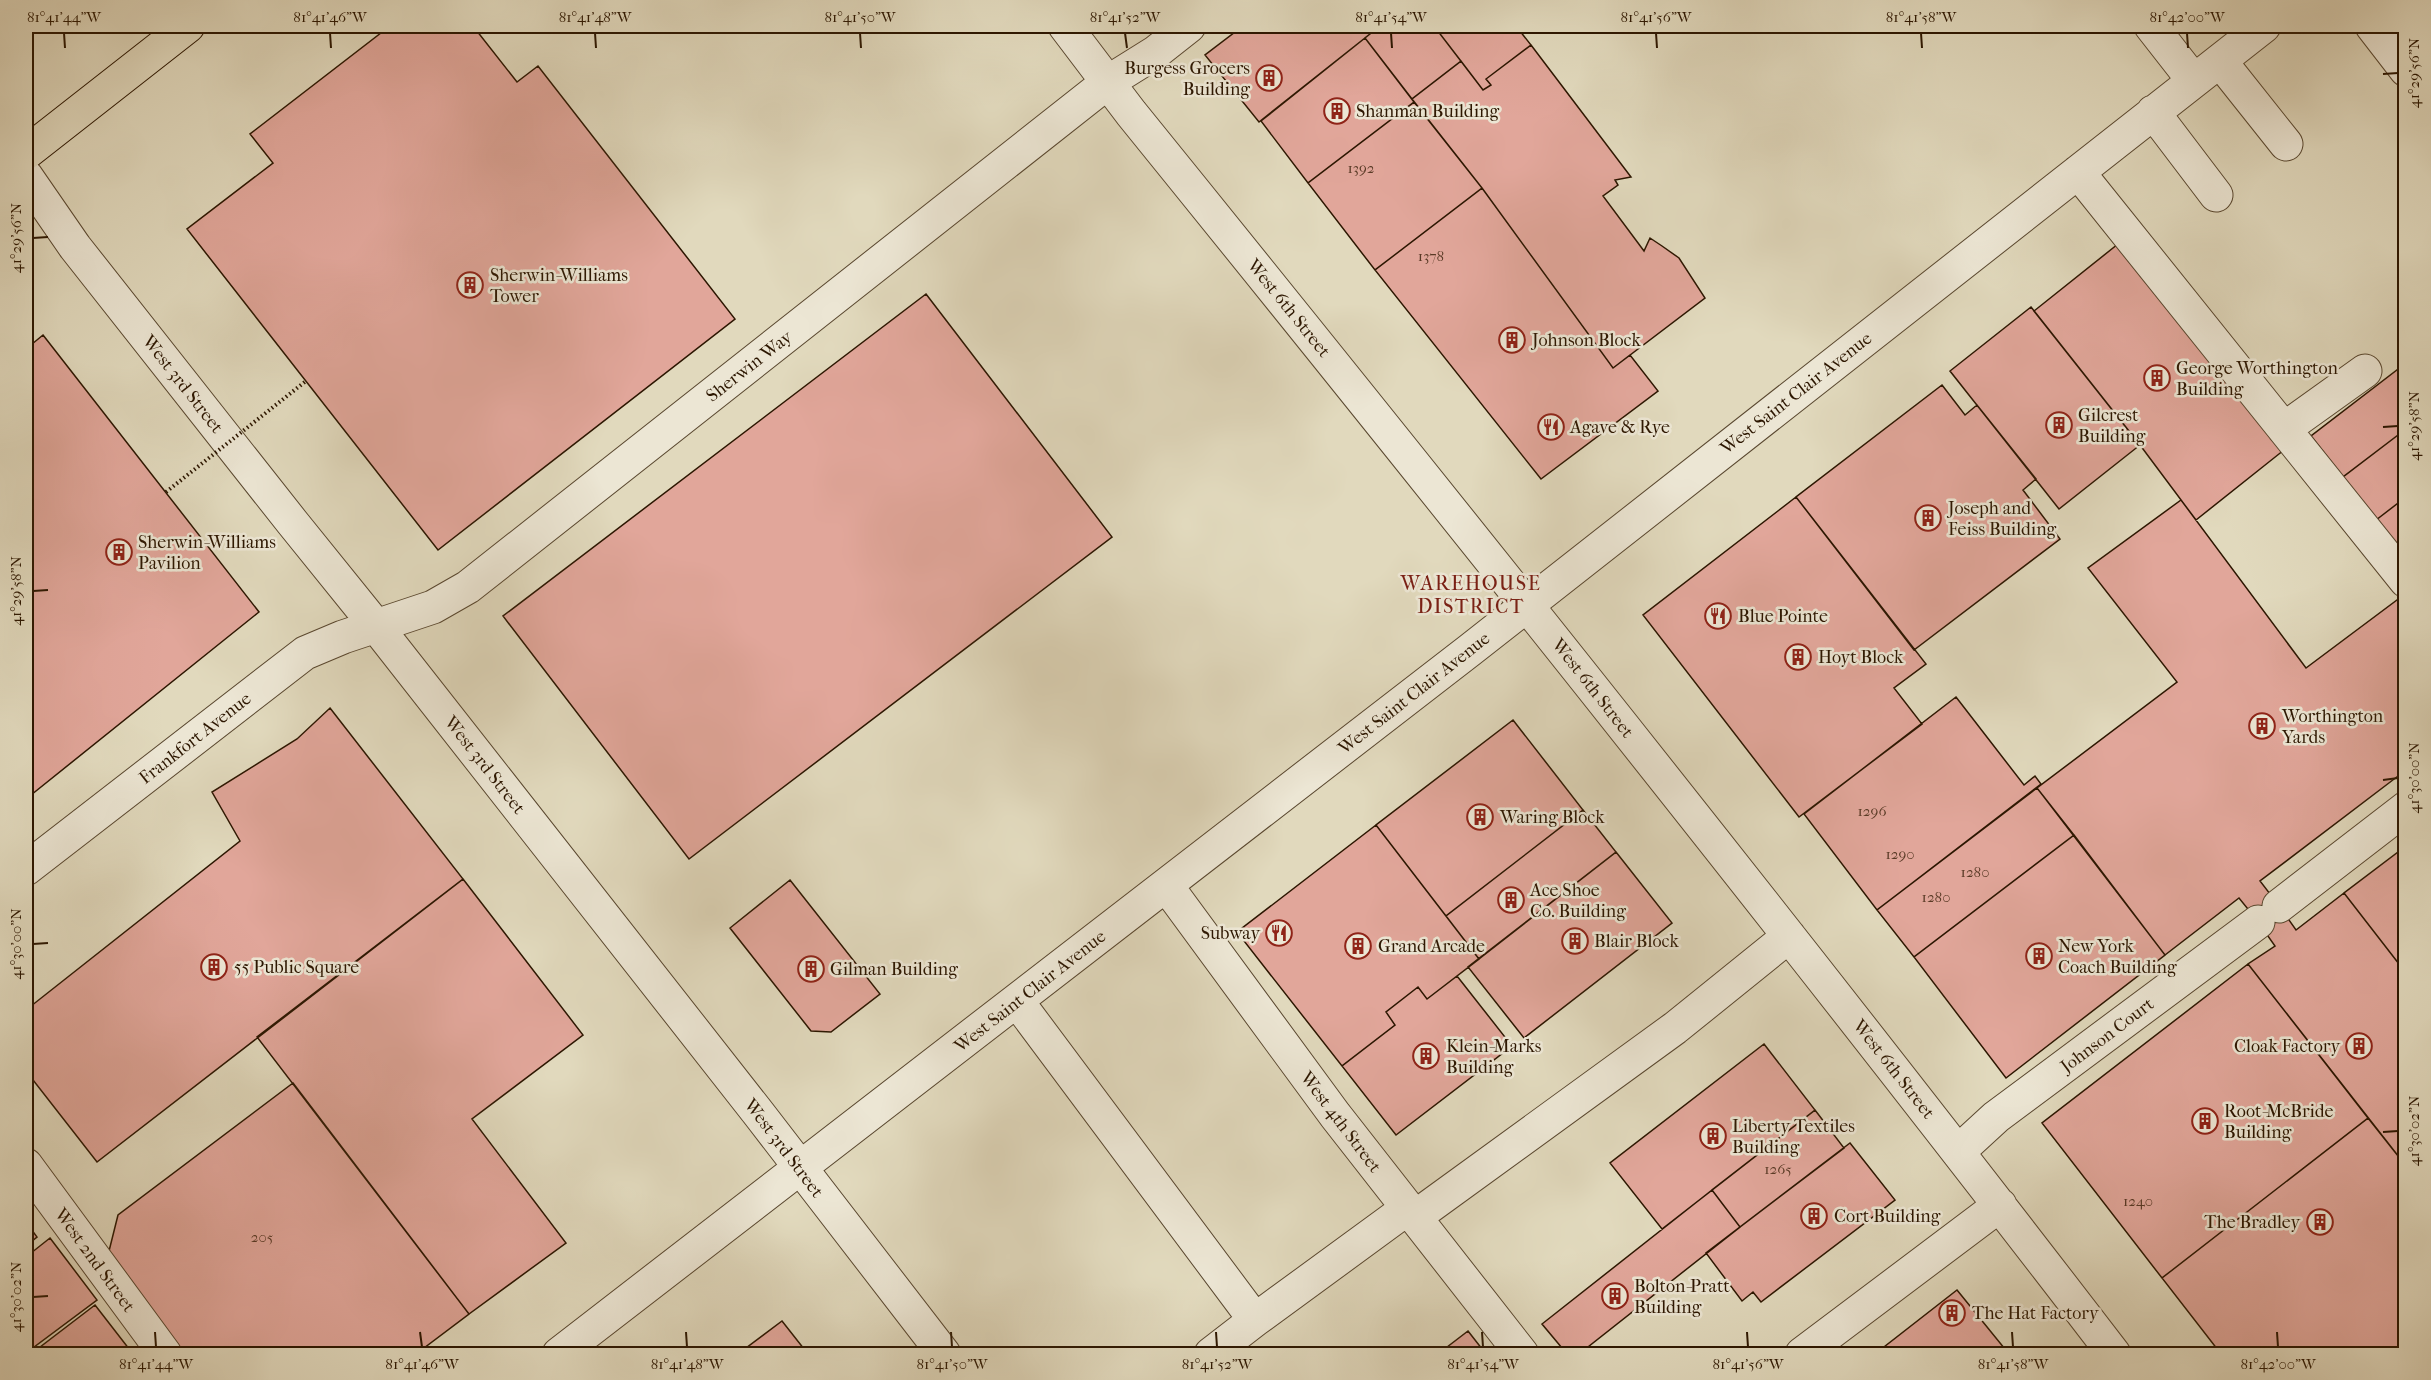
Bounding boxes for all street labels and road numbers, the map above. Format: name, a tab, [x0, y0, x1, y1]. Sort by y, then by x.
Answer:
street label: West 6th Street	[1242, 254, 1335, 362]
street label: Sherwin Way	[702, 326, 798, 406]
street label: West Saint Clair Avenue	[1716, 328, 1876, 460]
street label: West 3rd Street	[137, 330, 228, 438]
street label: West Saint Clair Avenue	[1334, 628, 1494, 760]
street label: West 6th Street	[1547, 634, 1638, 742]
street label: Frankfort Avenue	[135, 688, 256, 789]
street label: West 3rd Street	[439, 711, 530, 819]
street label: West Saint Clair Avenue	[950, 926, 1110, 1058]
street label: Johnson Court	[2055, 993, 2159, 1078]
street label: West 6th Street	[1848, 1015, 1939, 1123]
street label: West 4th Street	[1295, 1067, 1386, 1177]
street label: West 3rd Street	[739, 1094, 828, 1202]
street label: West 2nd Street	[49, 1204, 140, 1317]

